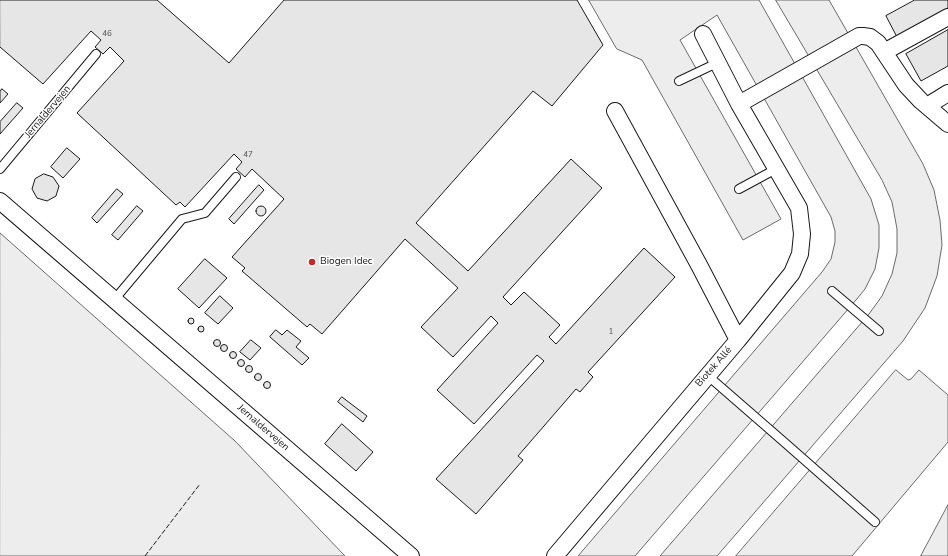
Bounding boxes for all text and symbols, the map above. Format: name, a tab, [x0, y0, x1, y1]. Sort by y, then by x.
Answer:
house number: 46	[102, 29, 112, 39]
street label: Jernaldervejen	[23, 83, 73, 141]
house number: 47	[243, 150, 253, 160]
place label: Biogen Idec	[320, 256, 372, 268]
marker: Biogen Idec	[307, 257, 317, 267]
house number: 1	[609, 327, 613, 337]
street label: Biotek Allé	[693, 344, 735, 390]
street label: Jernaldervejen	[235, 402, 291, 454]

